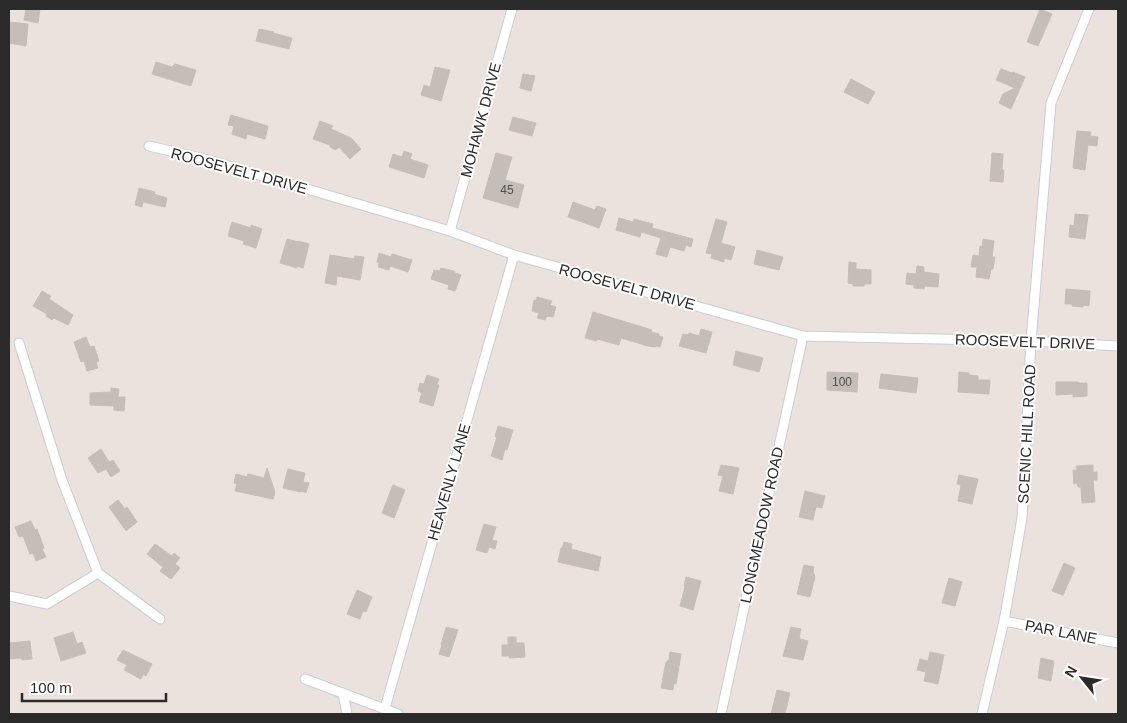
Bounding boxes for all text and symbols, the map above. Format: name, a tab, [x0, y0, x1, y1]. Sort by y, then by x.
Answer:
street label: MOHAWK DRIVE	[457, 60, 504, 179]
street label: ROOSEVELT DRIVE	[169, 144, 309, 197]
house number: 45	[500, 183, 514, 197]
street label: ROOSEVELT DRIVE	[557, 260, 697, 313]
street label: ROOSEVELT DRIVE	[955, 331, 1095, 352]
street label: SCENIC HILL ROAD	[1014, 364, 1039, 504]
house number: 100	[832, 375, 852, 389]
street label: HEAVENLY LANE	[424, 421, 473, 542]
street label: LONGMEADOW ROAD	[737, 445, 786, 605]
street label: PAR LANE	[1024, 616, 1099, 647]
north arrow	[1057, 653, 1107, 703]
text: N	[1061, 663, 1080, 680]
scale bar	[22, 670, 166, 702]
text: 100 m	[30, 679, 72, 696]

